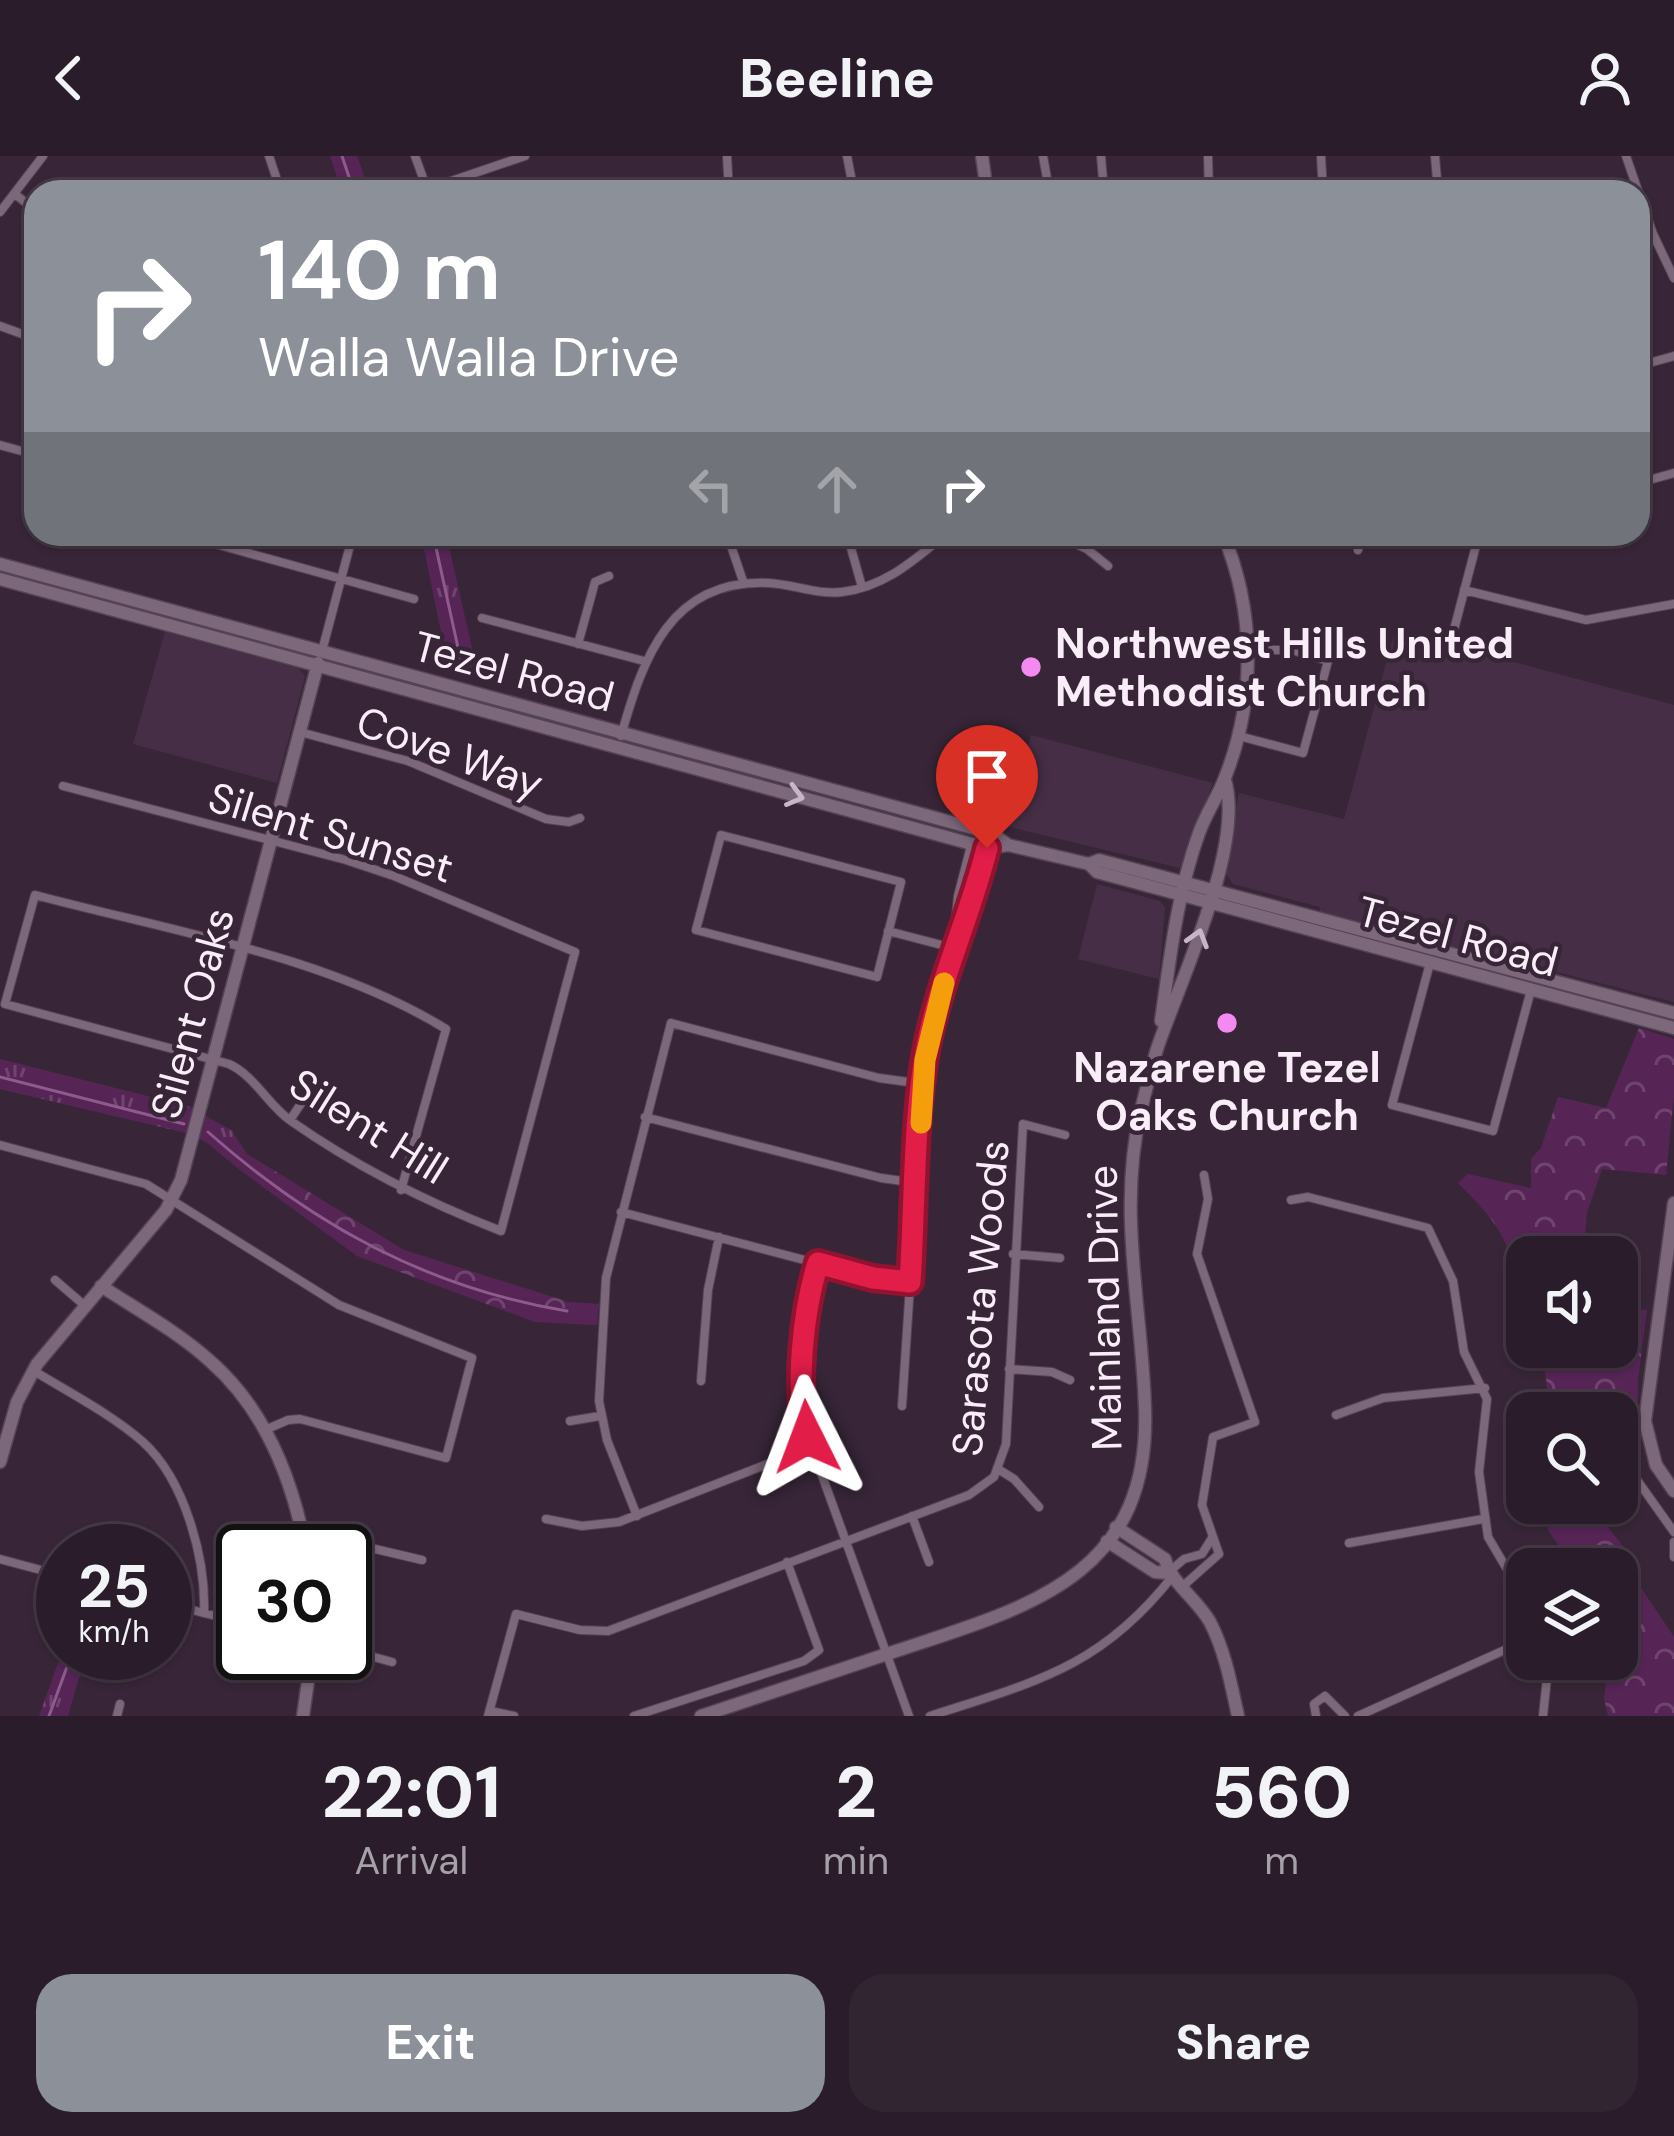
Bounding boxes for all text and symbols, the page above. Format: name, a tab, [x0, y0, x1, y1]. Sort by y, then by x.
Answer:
text: Beeline	[739, 43, 935, 114]
icon: back	[36, 45, 102, 111]
icon: person	[1572, 45, 1638, 111]
text: 140 m	[258, 216, 501, 325]
icon: right	[60, 228, 216, 384]
text: Walla Walla Drive	[258, 322, 680, 393]
icon: left	[678, 456, 744, 522]
icon: ahead	[804, 456, 870, 522]
icon: right	[930, 456, 996, 522]
place label: Northwest Hills United Methodist Church	[1055, 616, 1514, 719]
street label: Tezel Road	[408, 618, 620, 725]
marker: Northwest Hills United Methodist Church	[1018, 654, 1044, 680]
street label: Cove Way	[349, 693, 551, 812]
pin	[936, 725, 1038, 848]
icon: arrive	[954, 743, 1020, 809]
street label: Silent Sunset	[202, 769, 460, 896]
one-way arrow	[784, 782, 805, 807]
street label: Tezel Road	[1352, 883, 1564, 990]
street label: Silent Oaks	[138, 902, 247, 1124]
one-way arrow	[1184, 928, 1209, 949]
marker: Nazarene Tezel Oaks Church	[1214, 1010, 1240, 1036]
place label: Nazarene Tezel Oaks Church	[1073, 1040, 1381, 1143]
street label: Silent Hill	[279, 1056, 458, 1197]
street label: Sarasota Woods	[939, 1138, 1022, 1458]
street label: Mainland Drive	[1075, 1165, 1134, 1451]
map controls	[1506, 1236, 1638, 1680]
button: sound	[1506, 1236, 1638, 1368]
position arrow	[744, 1374, 870, 1500]
button: search	[1506, 1392, 1638, 1524]
speed limit sign: 30	[216, 1524, 372, 1680]
text: 25	[78, 1547, 150, 1626]
button: layers	[1506, 1548, 1638, 1680]
text: km/h	[79, 1612, 149, 1651]
text: 22:01	[322, 1746, 501, 1839]
text: 2	[835, 1746, 877, 1839]
text: 560	[1211, 1746, 1352, 1839]
text: Arrival	[355, 1835, 468, 1886]
text: min	[823, 1835, 889, 1886]
text: m	[1264, 1835, 1299, 1886]
button: Exit	[36, 1974, 825, 2112]
button: Share	[849, 1974, 1638, 2112]

